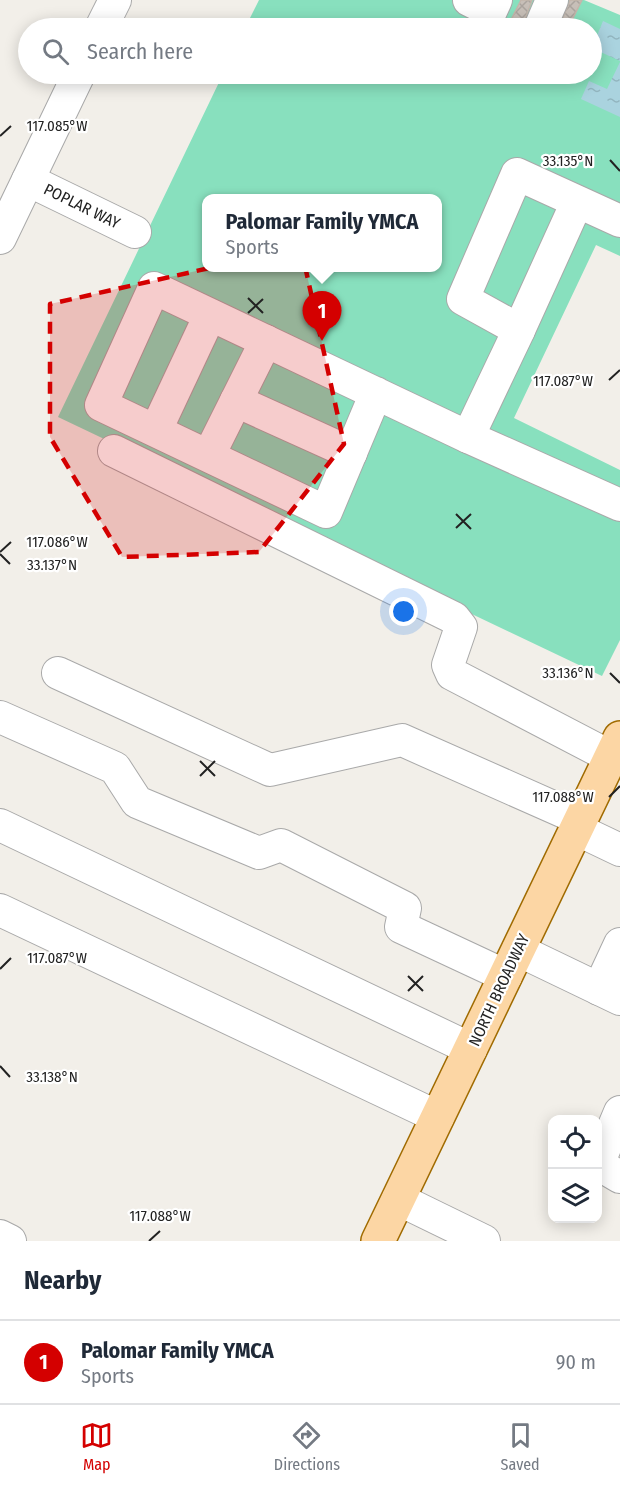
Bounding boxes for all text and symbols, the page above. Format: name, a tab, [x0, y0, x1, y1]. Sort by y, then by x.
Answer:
search box	[18, 18, 602, 84]
icon: search	[39, 35, 72, 68]
text: Search here	[87, 38, 193, 65]
text: 117.085°W	[27, 117, 87, 135]
text: 33.135°N	[543, 152, 593, 170]
street label: POPLAR WAY	[41, 179, 123, 233]
popup	[202, 194, 442, 272]
text: Palomar Family YMCA	[226, 208, 418, 235]
text: Sports	[226, 235, 279, 259]
pin: 1	[302, 292, 342, 341]
text: 117.087°W	[533, 372, 593, 390]
text: 117.086°W	[26, 533, 88, 551]
text: 33.137°N	[27, 556, 77, 574]
your location	[389, 597, 418, 626]
text: 33.136°N	[542, 664, 594, 682]
text: 117.088°W	[532, 788, 594, 806]
street label: NORTH BROADWAY	[465, 931, 533, 1049]
text: 117.087°W	[27, 949, 87, 967]
text: 33.138°N	[26, 1068, 78, 1086]
map controls	[548, 1115, 602, 1223]
button: locate	[548, 1115, 602, 1169]
button: layers	[548, 1169, 602, 1223]
text: 117.088°W	[129, 1207, 191, 1225]
text: Nearby	[24, 1265, 101, 1296]
text: Palomar Family YMCA	[81, 1337, 274, 1364]
text: 1	[39, 1350, 48, 1374]
text: 90 m	[556, 1350, 596, 1374]
text: Sports	[81, 1364, 134, 1388]
tab: Map	[80, 1419, 113, 1474]
tab: Directions	[274, 1419, 340, 1474]
tab: Saved	[501, 1419, 540, 1474]

